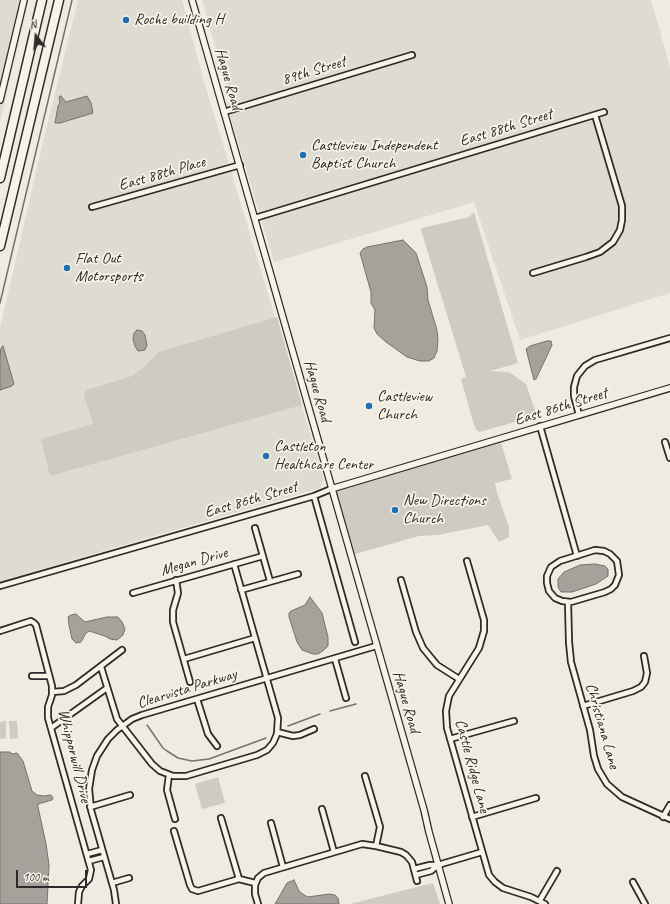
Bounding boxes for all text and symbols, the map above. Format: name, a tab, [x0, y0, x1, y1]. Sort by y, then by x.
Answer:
place label: Roche building H	[134, 10, 224, 30]
marker: Roche building H	[121, 15, 131, 25]
north arrow	[16, 16, 56, 56]
text: N	[27, 17, 38, 32]
street label: Hague Road	[210, 46, 246, 112]
street label: 89th Street	[280, 52, 348, 90]
street label: East 88th Street	[457, 105, 555, 151]
place label: Castleview Independent Baptist Church	[311, 136, 437, 174]
marker: Castleview Independent Baptist Church	[298, 150, 308, 160]
street label: East 88th Place	[117, 153, 207, 195]
place label: Flat Out Motorsports	[75, 249, 143, 287]
marker: Flat Out Motorsports	[62, 263, 72, 273]
street label: Hague Road	[299, 358, 335, 424]
street label: East 86th Street	[512, 384, 610, 430]
place label: Castleview Church	[377, 387, 432, 425]
marker: Castleview Church	[364, 401, 374, 411]
place label: Castleton Healthcare Center	[274, 437, 373, 475]
marker: Castleton Healthcare Center	[261, 451, 271, 461]
street label: East 86th Street	[202, 478, 300, 522]
place label: New Directions Church	[403, 491, 486, 529]
marker: New Directions Church	[390, 505, 400, 515]
street label: Megan Drive	[158, 543, 230, 581]
street label: Clearvista Parkway	[135, 665, 239, 713]
street label: Hague Road	[388, 669, 424, 735]
street label: Christiana Lane	[581, 681, 623, 771]
street label: Whipporwill Drive	[53, 707, 95, 805]
street label: Castle Ridge Lane	[450, 717, 494, 815]
scale bar	[18, 862, 89, 888]
text: 100 m	[23, 869, 49, 885]

